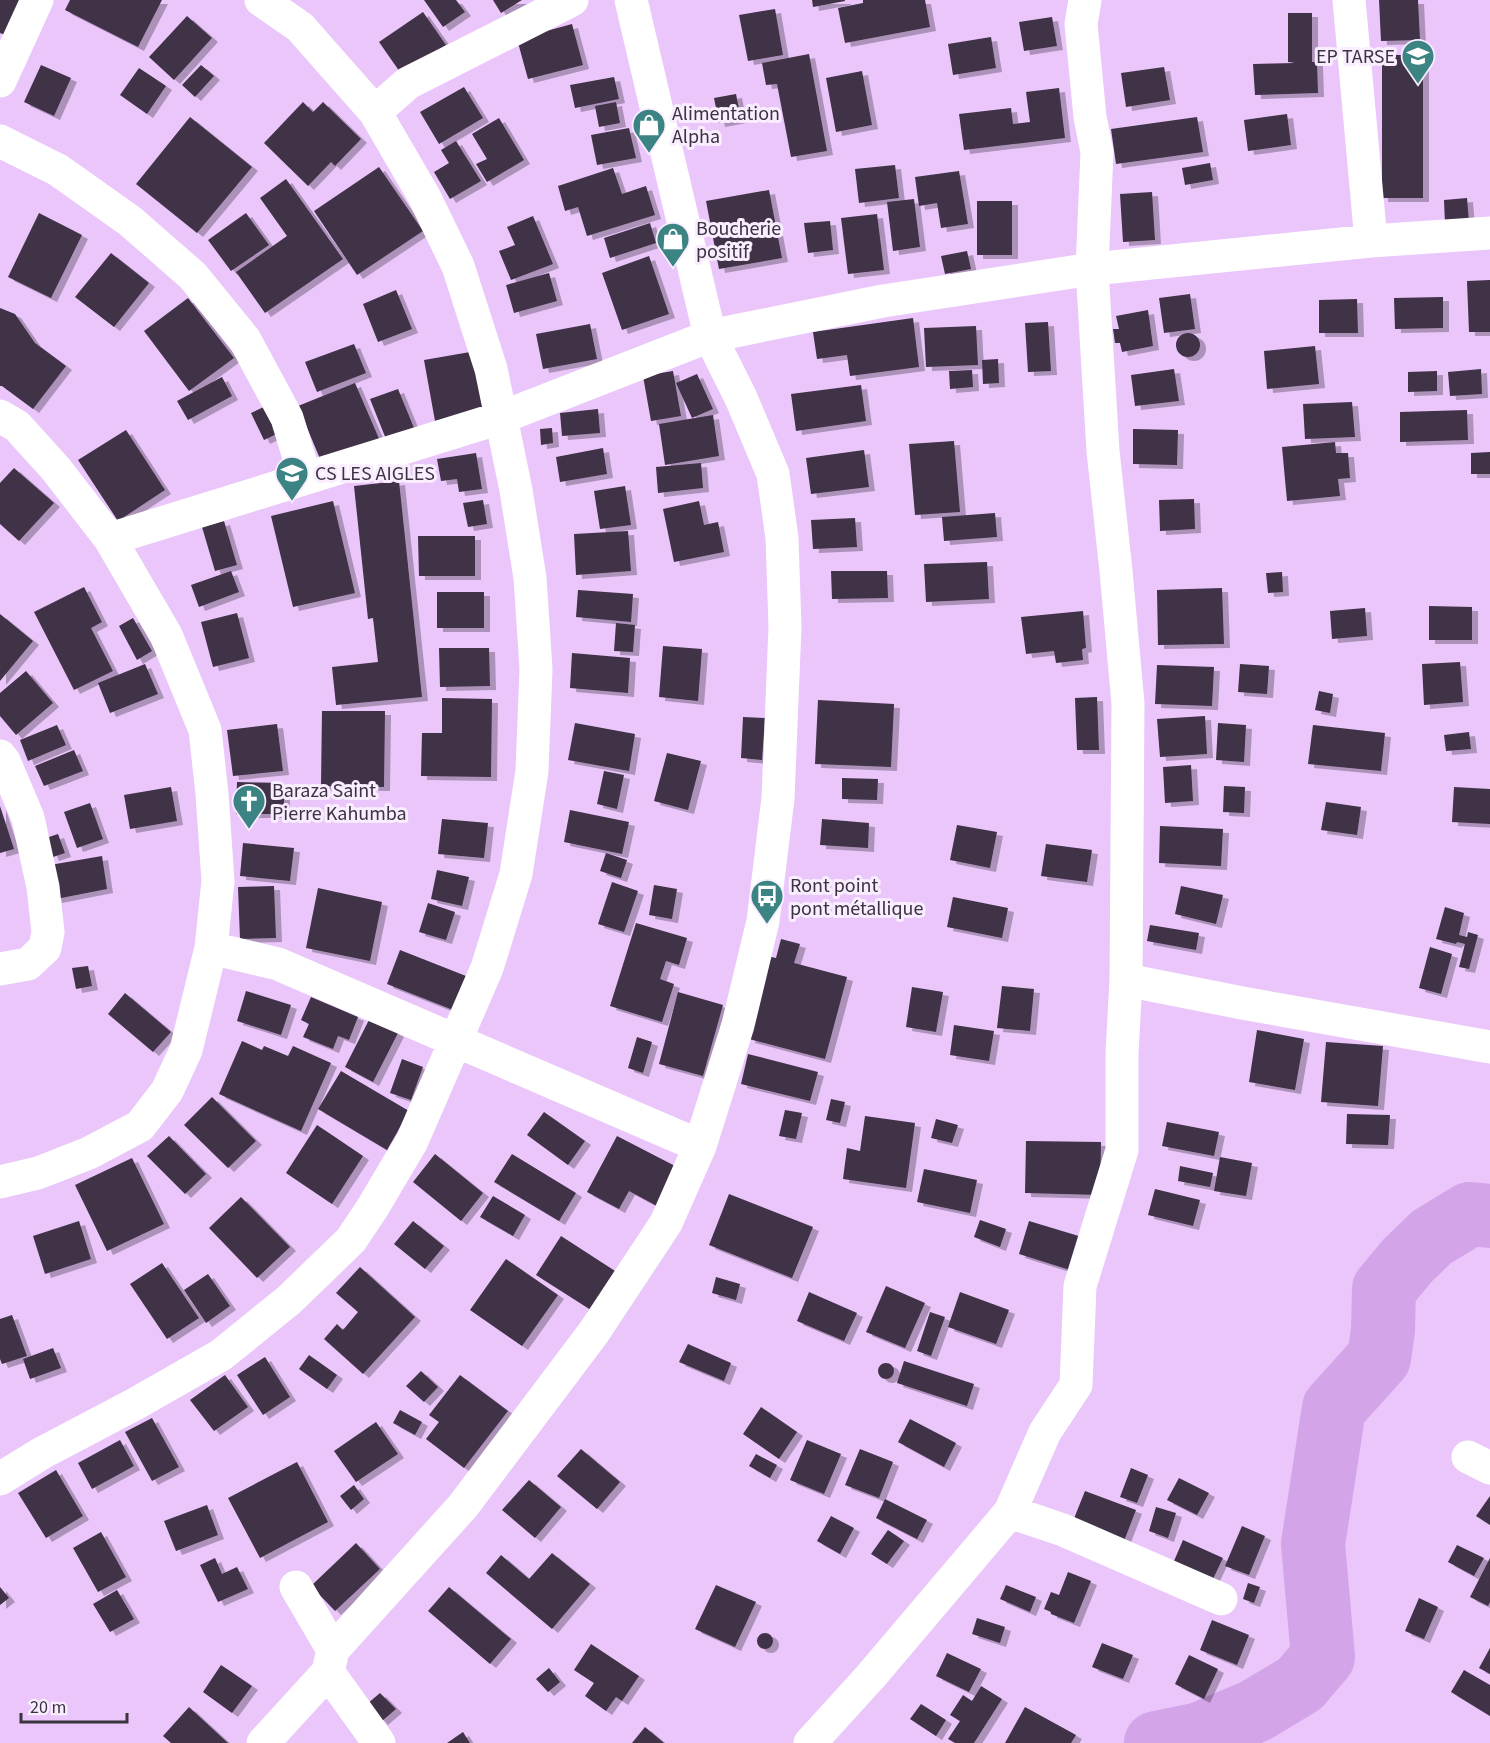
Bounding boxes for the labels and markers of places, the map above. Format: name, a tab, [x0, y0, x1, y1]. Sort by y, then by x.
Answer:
school or university icon: EP TARSE	[1400, 38, 1436, 85]
place label: EP TARSE	[1316, 43, 1395, 71]
place label: Alimentation Alpha	[672, 100, 780, 151]
shop icon: Alimentation Alpha	[631, 107, 667, 154]
place label: Boucherie positif	[696, 215, 781, 266]
shop icon: Boucherie positif	[655, 221, 691, 268]
school or university icon: CS LES AIGLES	[274, 455, 310, 502]
place label: CS LES AIGLES	[315, 460, 435, 488]
place label: Baraza Saint Pierre Kahumba	[272, 777, 407, 828]
church icon: Baraza Saint Pierre Kahumba	[231, 783, 267, 830]
place label: Ront point pont métallique	[790, 872, 923, 923]
bus stop icon: Ront point pont métallique	[749, 878, 785, 925]

